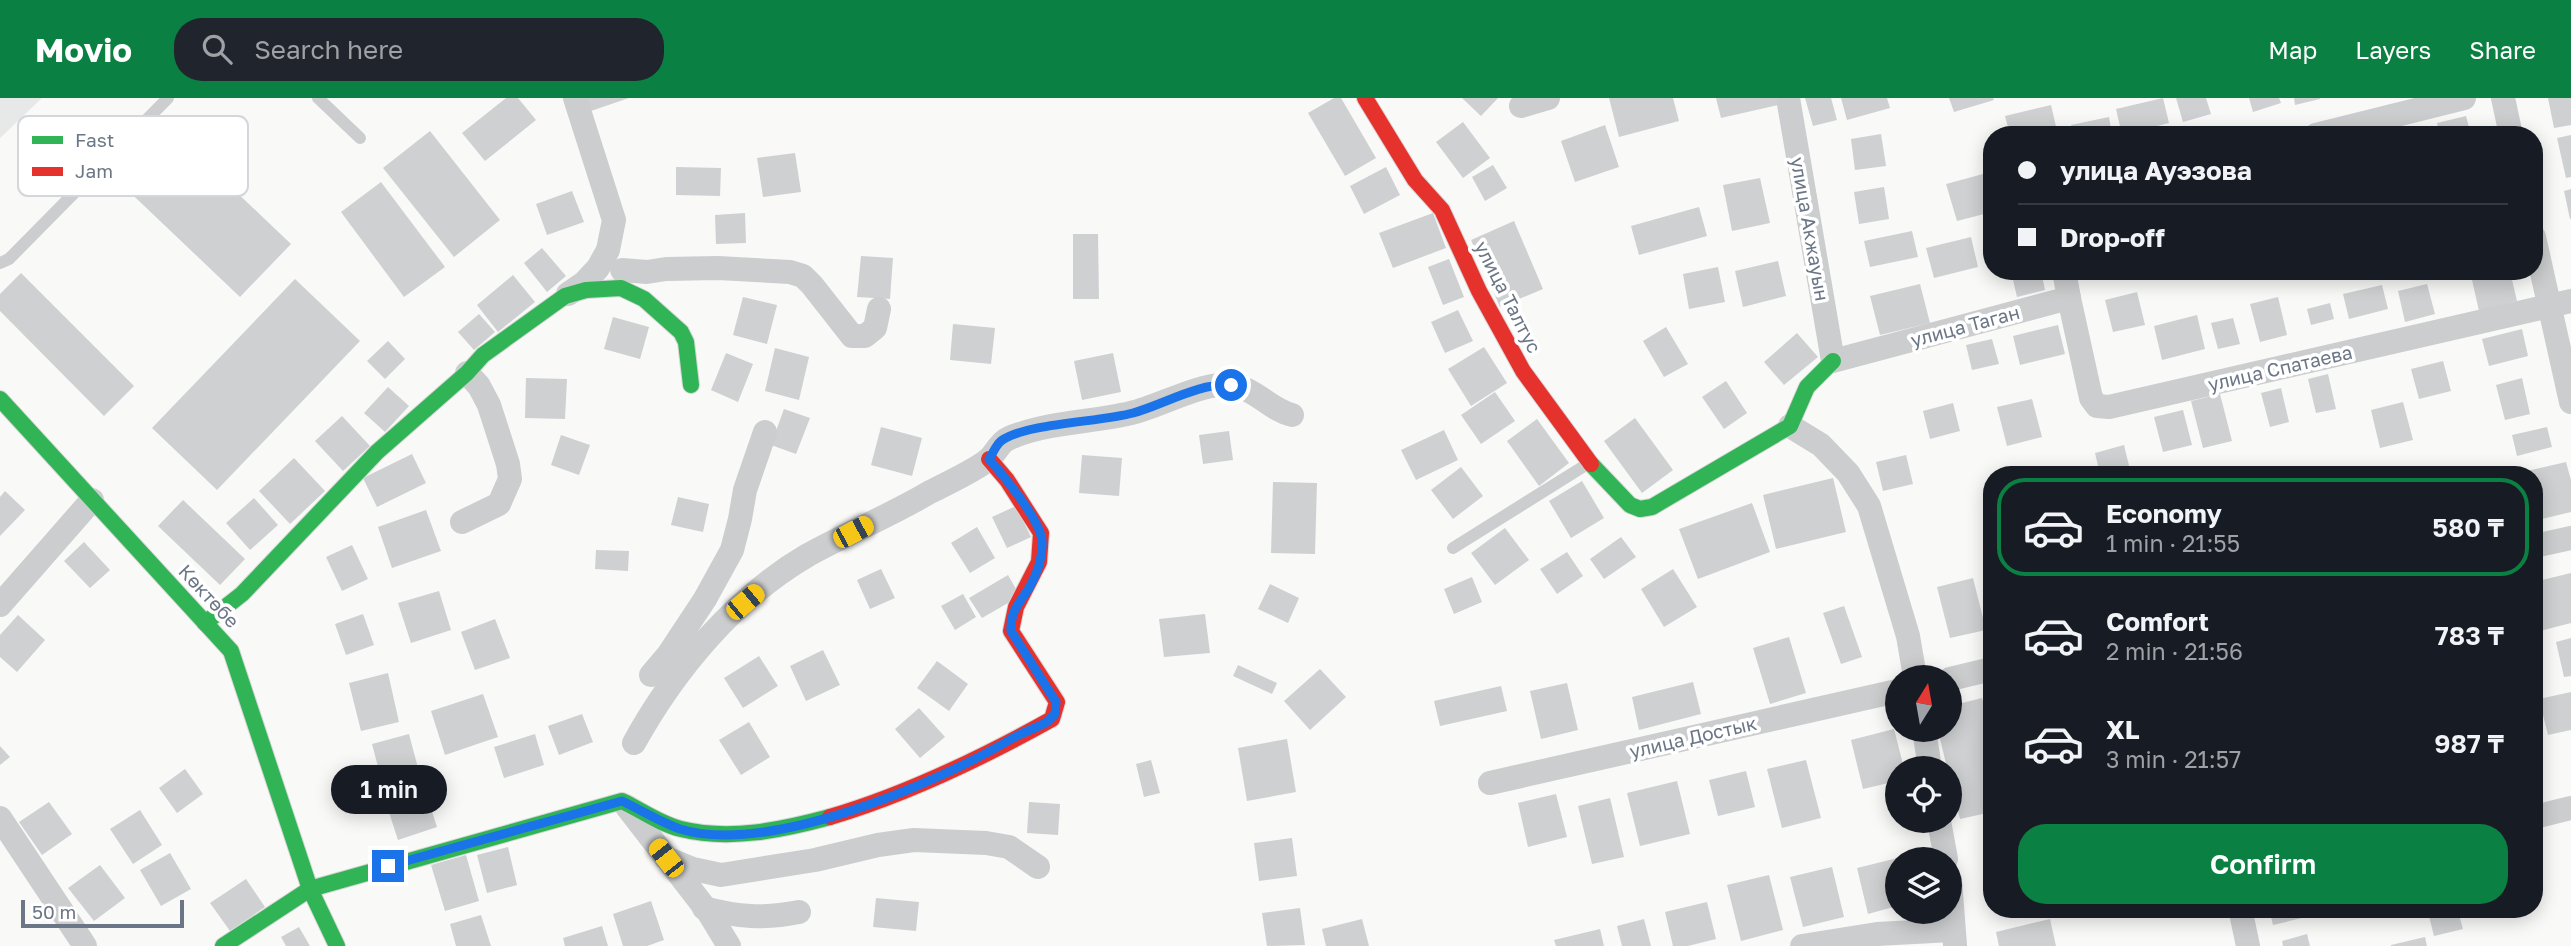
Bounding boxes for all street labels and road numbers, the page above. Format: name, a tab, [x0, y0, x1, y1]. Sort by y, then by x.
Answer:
street label: улица Акжауын	[1787, 155, 1834, 303]
street label: улица Талтус	[1470, 237, 1547, 357]
street label: улица Таган	[1908, 300, 2022, 351]
street label: улица Спатаева	[2205, 340, 2354, 395]
street label: Көктөбе	[174, 559, 244, 632]
street label: улица Достык	[1627, 711, 1759, 762]

